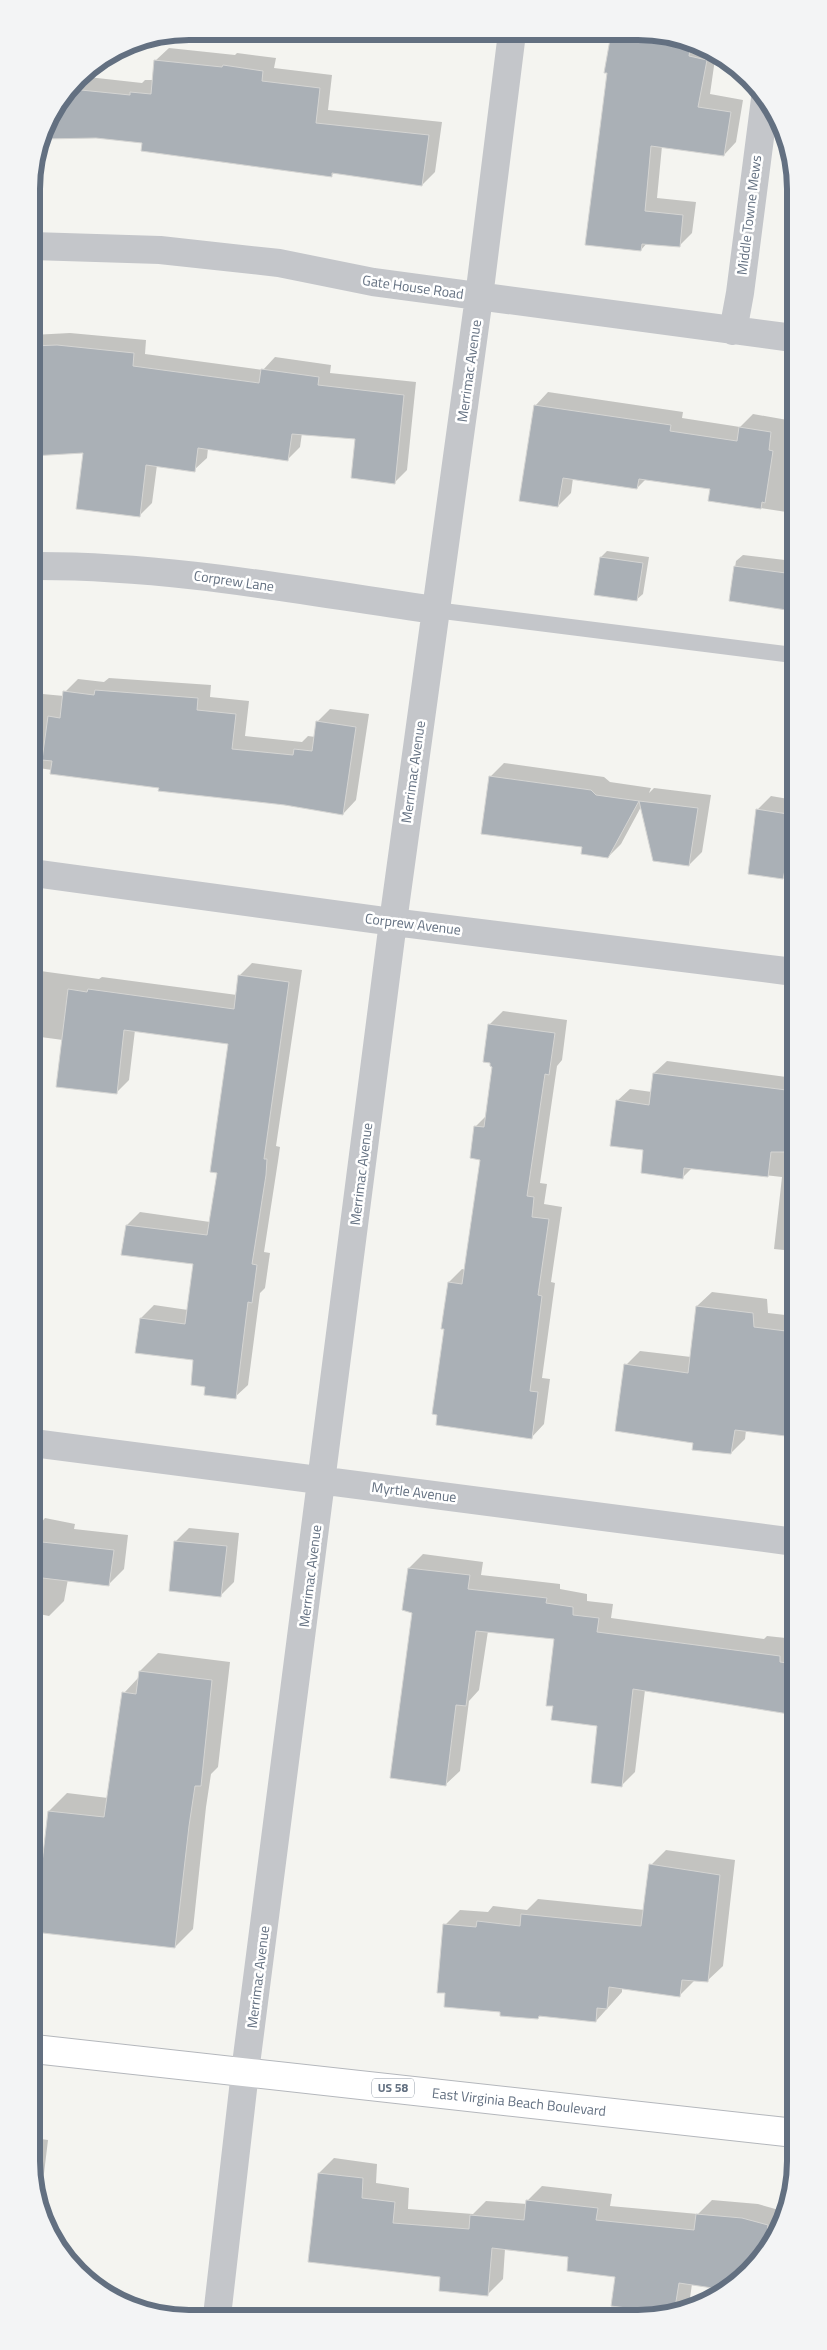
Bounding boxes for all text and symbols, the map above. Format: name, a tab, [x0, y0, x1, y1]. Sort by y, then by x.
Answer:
street label: Middle Towne Mews	[731, 154, 766, 276]
street label: Gate House Road	[361, 269, 465, 304]
street label: Merrimac Avenue	[451, 318, 486, 423]
street label: Corprew Lane	[193, 564, 276, 597]
street label: Merrimac Avenue	[395, 719, 430, 824]
street label: Corprew Avenue	[364, 907, 462, 940]
street label: Merrimac Avenue	[344, 1121, 377, 1226]
street label: Myrtle Avenue	[370, 1476, 458, 1507]
street label: Merrimac Avenue	[293, 1523, 326, 1628]
street label: Merrimac Avenue	[241, 1924, 274, 2029]
road number: US 58	[372, 2078, 414, 2098]
street label: East Virginia Beach Boulevard	[431, 2082, 607, 2121]

